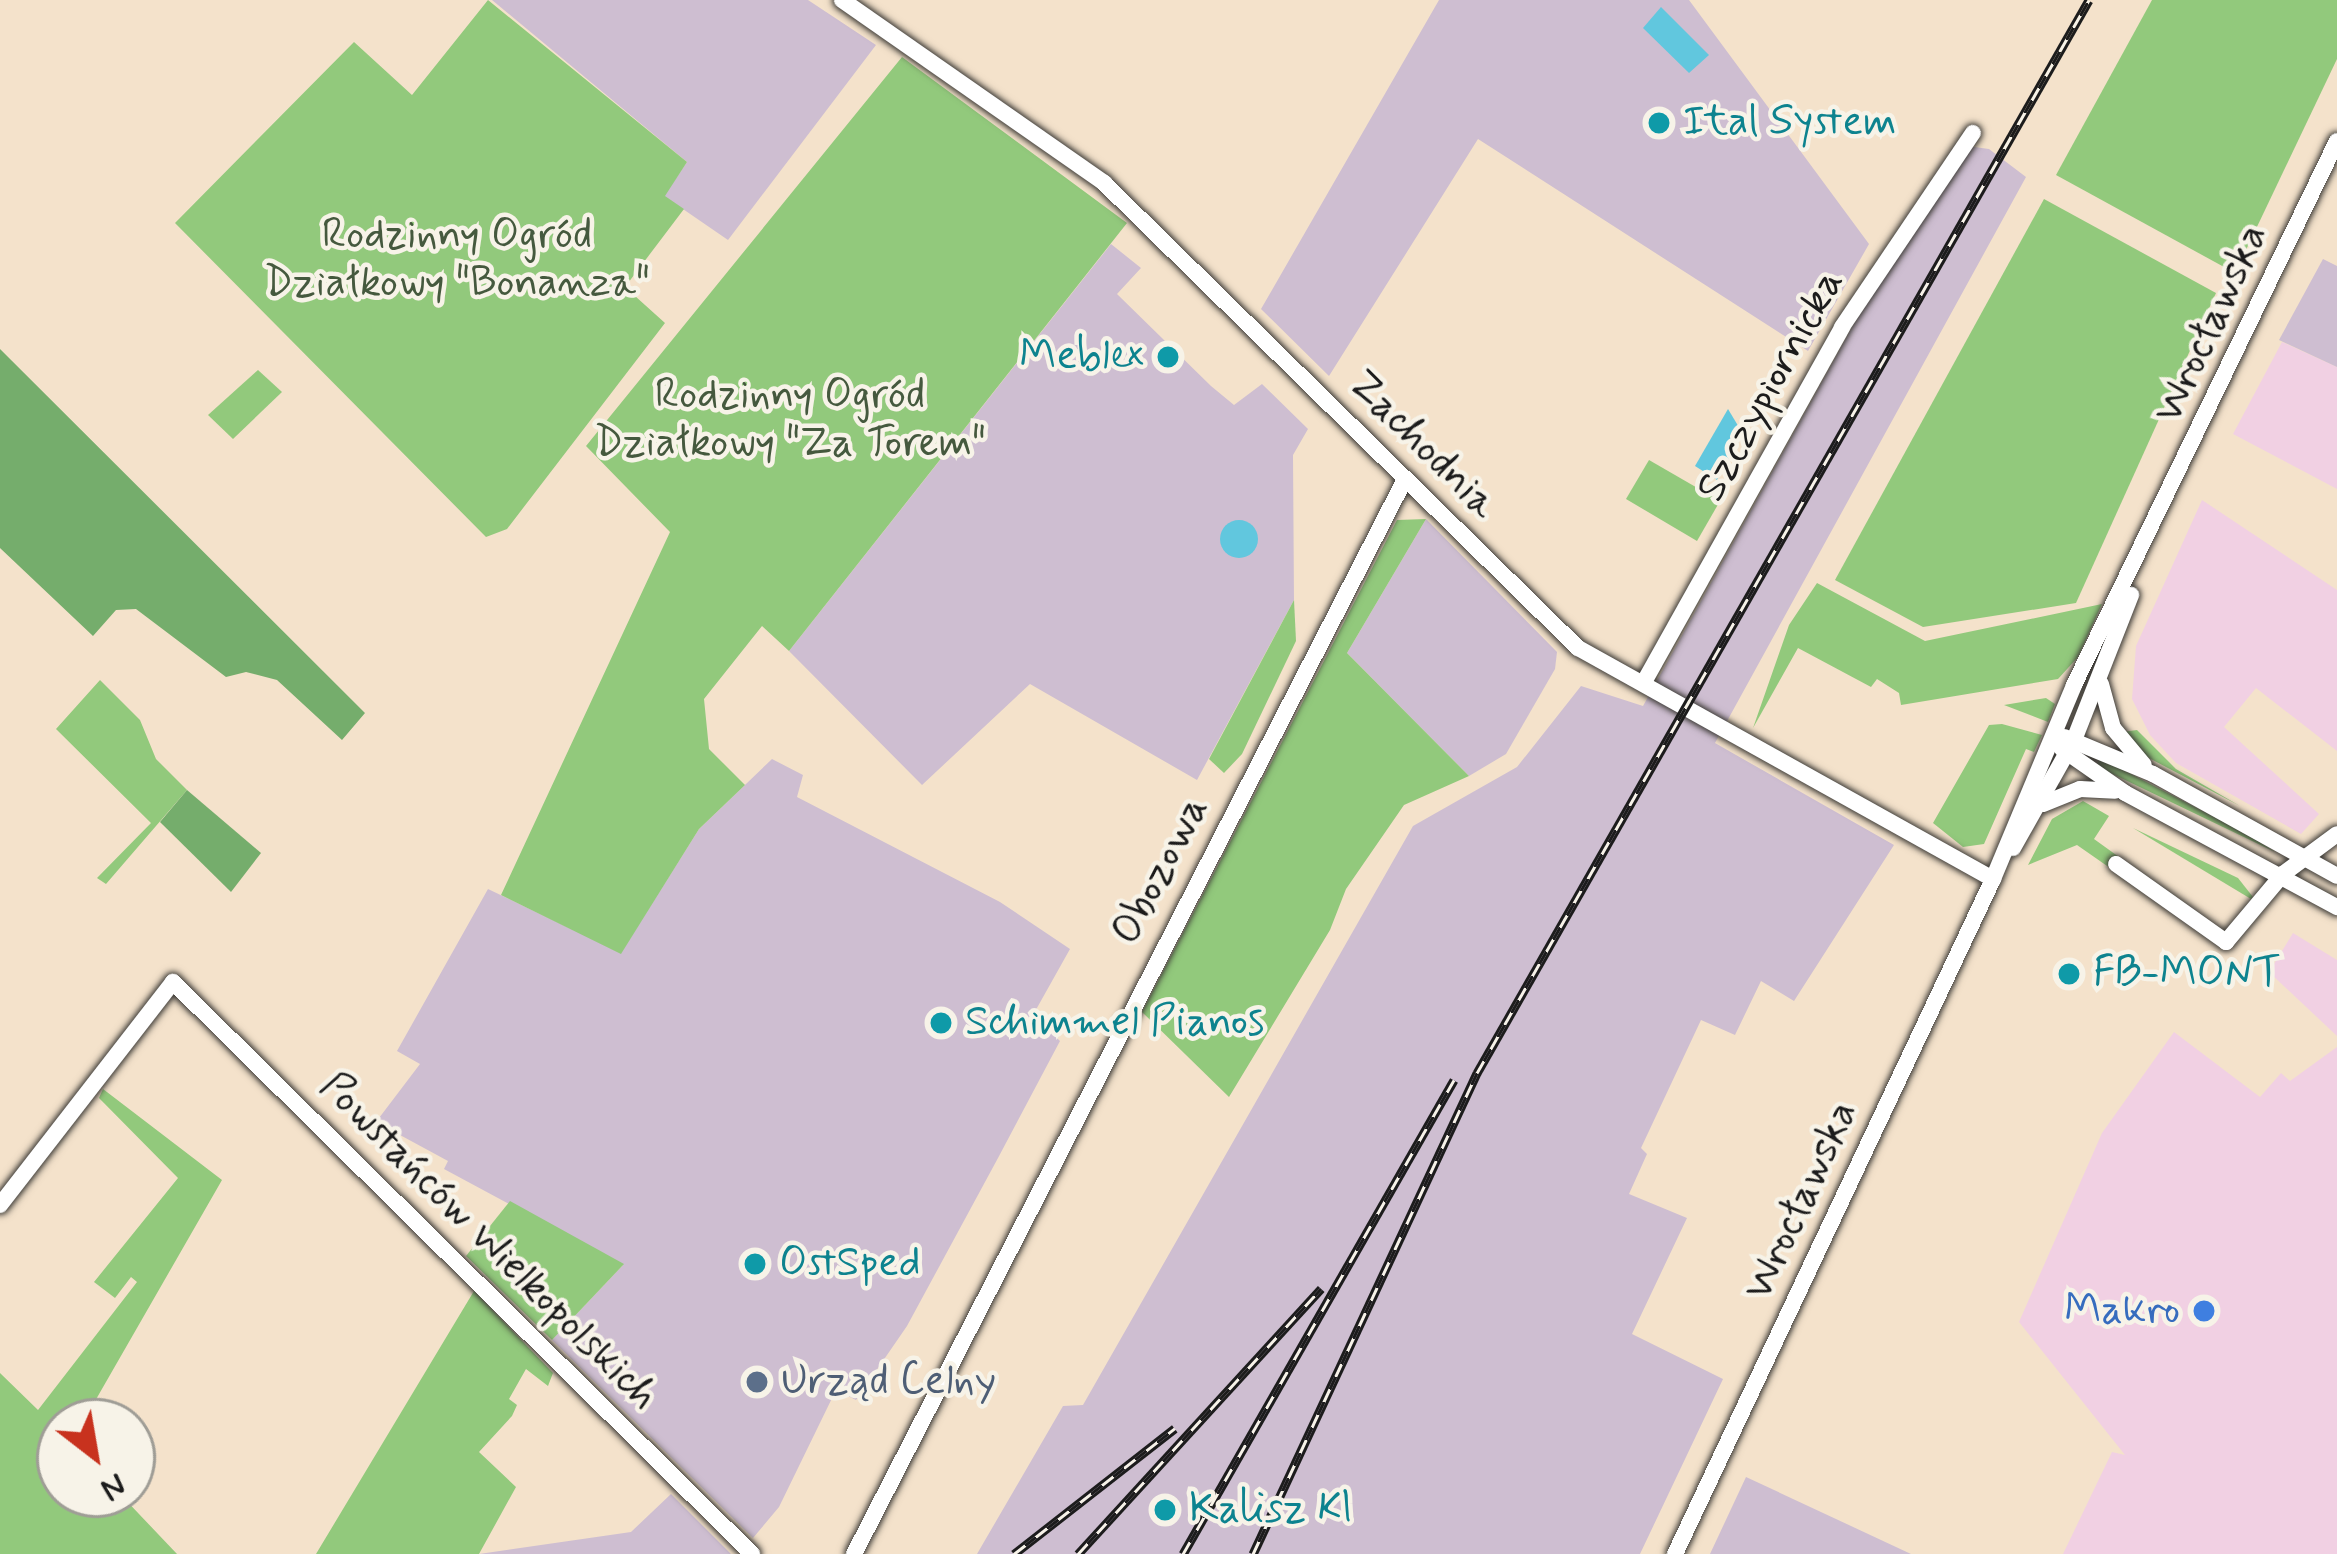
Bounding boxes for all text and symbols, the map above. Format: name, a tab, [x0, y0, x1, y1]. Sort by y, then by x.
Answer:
place label: Ital System	[1683, 98, 1898, 148]
marker: Ital System	[1646, 110, 1672, 136]
park label: Rodzinny Ogród Działkowy "Bonanza"	[264, 211, 650, 310]
street label: Wrocławska	[2144, 216, 2280, 432]
street label: Szczypiornicka	[1687, 261, 1855, 511]
place label: Meblex	[1019, 332, 1144, 382]
marker: Meblex	[1155, 344, 1181, 370]
street label: Zachodnia	[1337, 360, 1507, 530]
park label: Rodzinny Ogród Działkowy "Za Torem"	[588, 371, 992, 470]
street label: Obozowa	[1102, 788, 1220, 954]
place label: FB-MONT	[2093, 949, 2282, 999]
marker: FB-MONT	[2056, 961, 2082, 987]
place label: Schimmel Pianos	[965, 998, 1259, 1048]
marker: Schimmel Pianos	[928, 1010, 954, 1036]
street label: Powstańców Wielkopolskich	[308, 1062, 668, 1422]
street label: Wrocławska	[1734, 1093, 1870, 1309]
place label: OstSped	[779, 1239, 921, 1289]
marker: OstSped	[742, 1251, 768, 1277]
place label: Makro	[2064, 1286, 2180, 1336]
marker: Makro	[2191, 1298, 2217, 1324]
place label: Urząd Celny	[781, 1357, 1014, 1407]
marker: Urząd Celny	[744, 1369, 770, 1395]
north arrow	[36, 1398, 156, 1518]
text: N	[92, 1462, 134, 1511]
place label: Kalisz Kl	[1189, 1485, 1357, 1535]
marker: Kalisz Kl	[1152, 1497, 1178, 1523]

